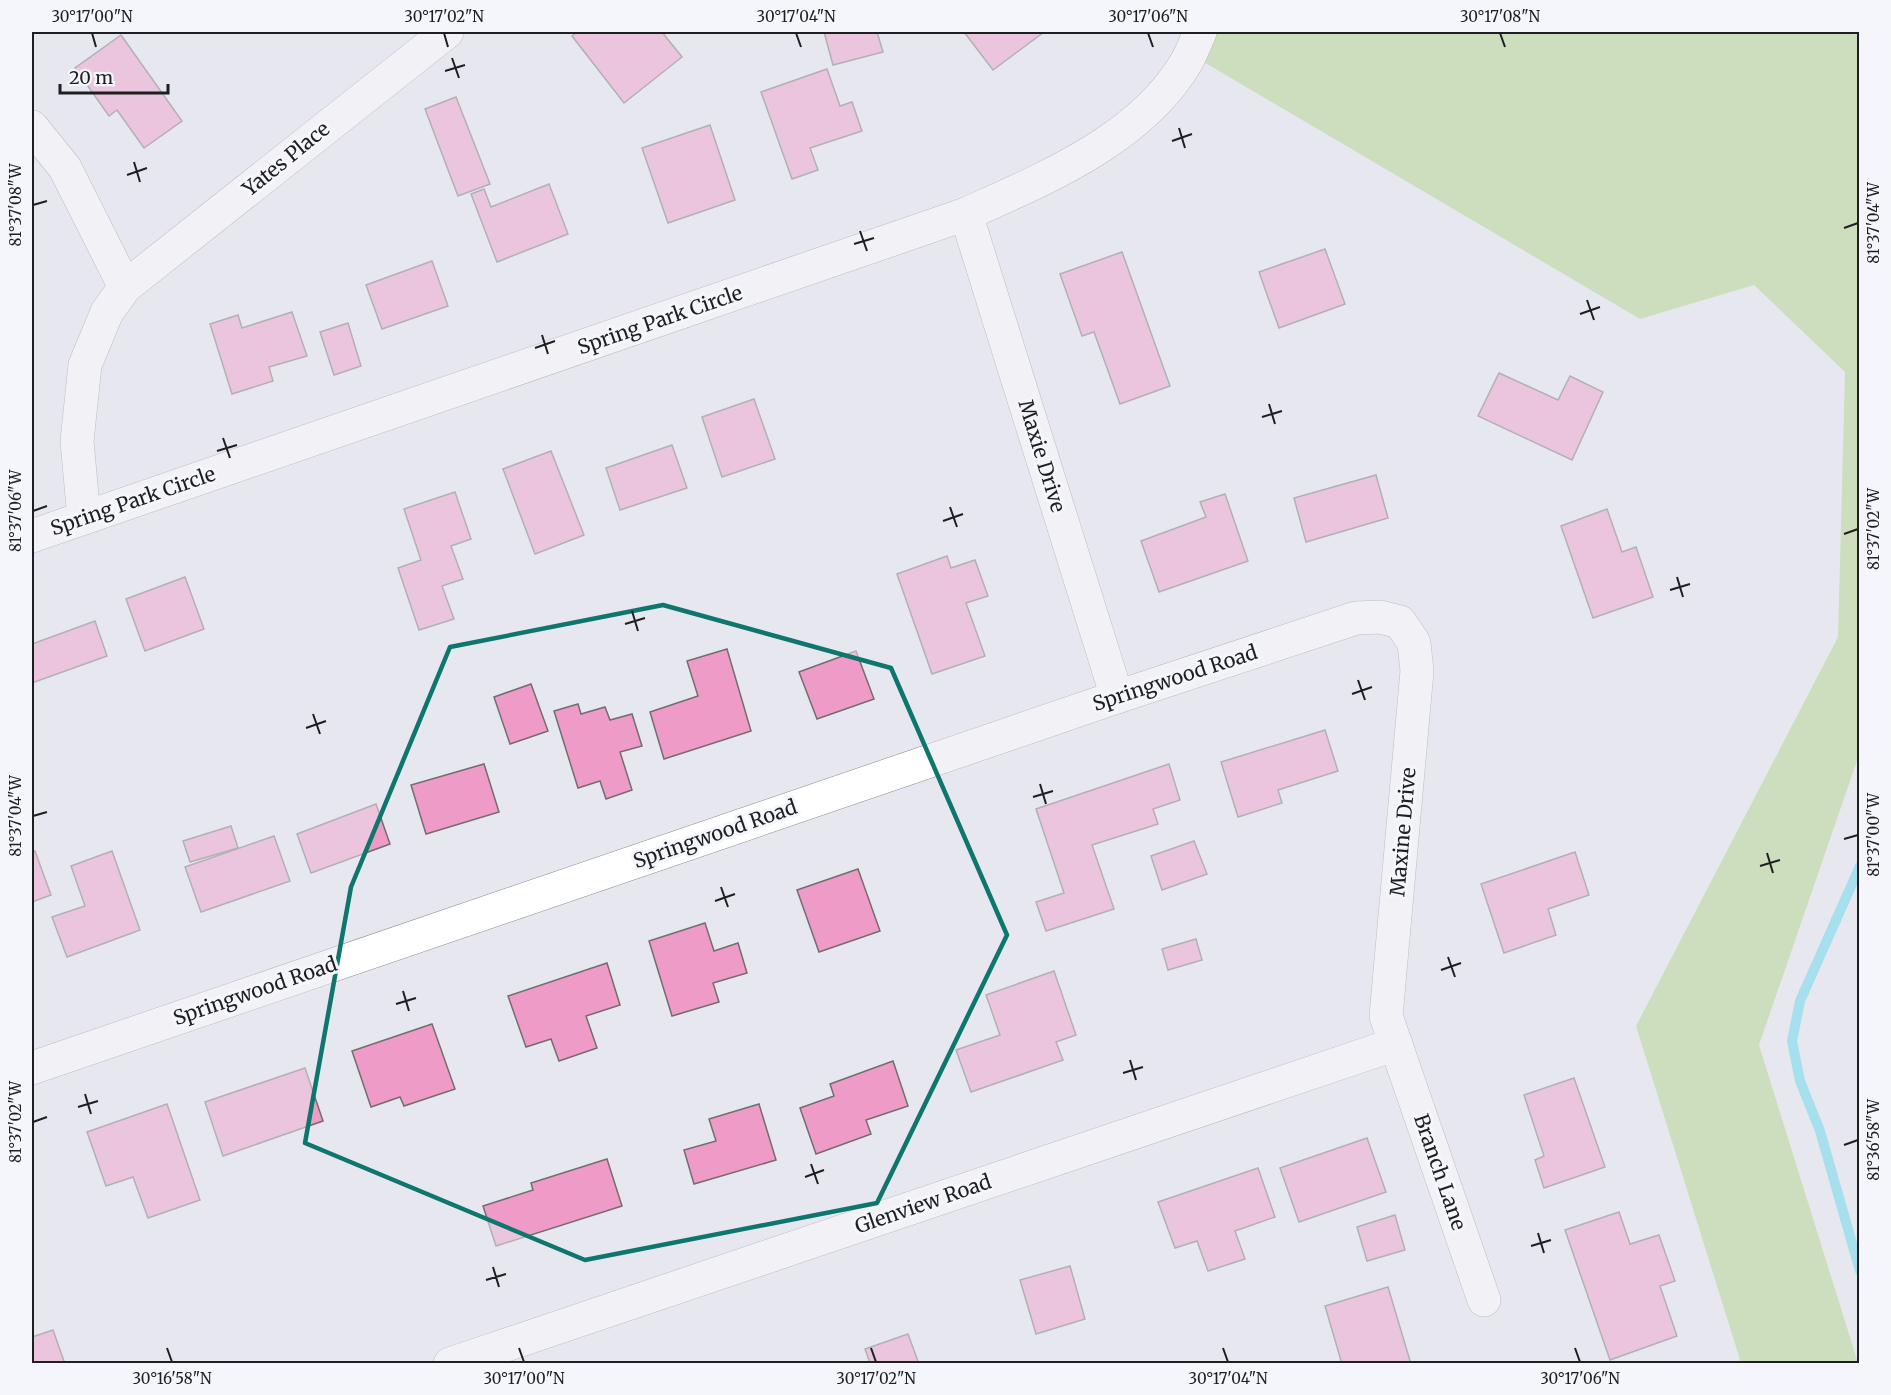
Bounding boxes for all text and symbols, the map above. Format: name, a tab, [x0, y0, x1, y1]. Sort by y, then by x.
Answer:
text: 30°17'00"N	[51, 7, 133, 26]
text: 30°17'02"N	[404, 7, 484, 26]
text: 30°17'04"N	[756, 7, 836, 26]
text: 30°17'06"N	[1108, 7, 1188, 26]
text: 30°17'08"N	[1460, 7, 1541, 26]
scale bar	[60, 57, 168, 95]
text: 20 m	[69, 66, 113, 89]
street label: Yates Place	[236, 116, 334, 202]
text: 81°37'08"W	[6, 163, 25, 246]
text: 81°37'04"W	[1864, 181, 1883, 264]
street label: Spring Park Circle	[574, 280, 746, 359]
street label: Maxie Drive	[1014, 397, 1071, 515]
street label: Spring Park Circle	[47, 461, 219, 540]
text: 81°37'06"W	[6, 469, 25, 552]
text: 81°37'02"W	[1864, 487, 1883, 570]
street label: Springwood Road	[1089, 639, 1260, 716]
street label: Maxine Drive	[1384, 766, 1421, 898]
text: 81°37'04"W	[6, 774, 25, 857]
text: 81°37'00"W	[1864, 792, 1883, 877]
street label: Springwood Road	[630, 794, 800, 873]
street label: Springwood Road	[170, 951, 340, 1030]
text: 81°37'02"W	[6, 1080, 25, 1163]
text: 81°36'58"W	[1864, 1098, 1883, 1181]
street label: Branch Lane	[1409, 1110, 1472, 1233]
street label: Glenview Road	[851, 1169, 994, 1239]
text: 30°16'58"N	[132, 1369, 212, 1388]
text: 30°17'00"N	[483, 1369, 565, 1388]
text: 30°17'02"N	[836, 1369, 916, 1388]
text: 30°17'04"N	[1188, 1369, 1268, 1388]
text: 30°17'06"N	[1540, 1369, 1620, 1388]

